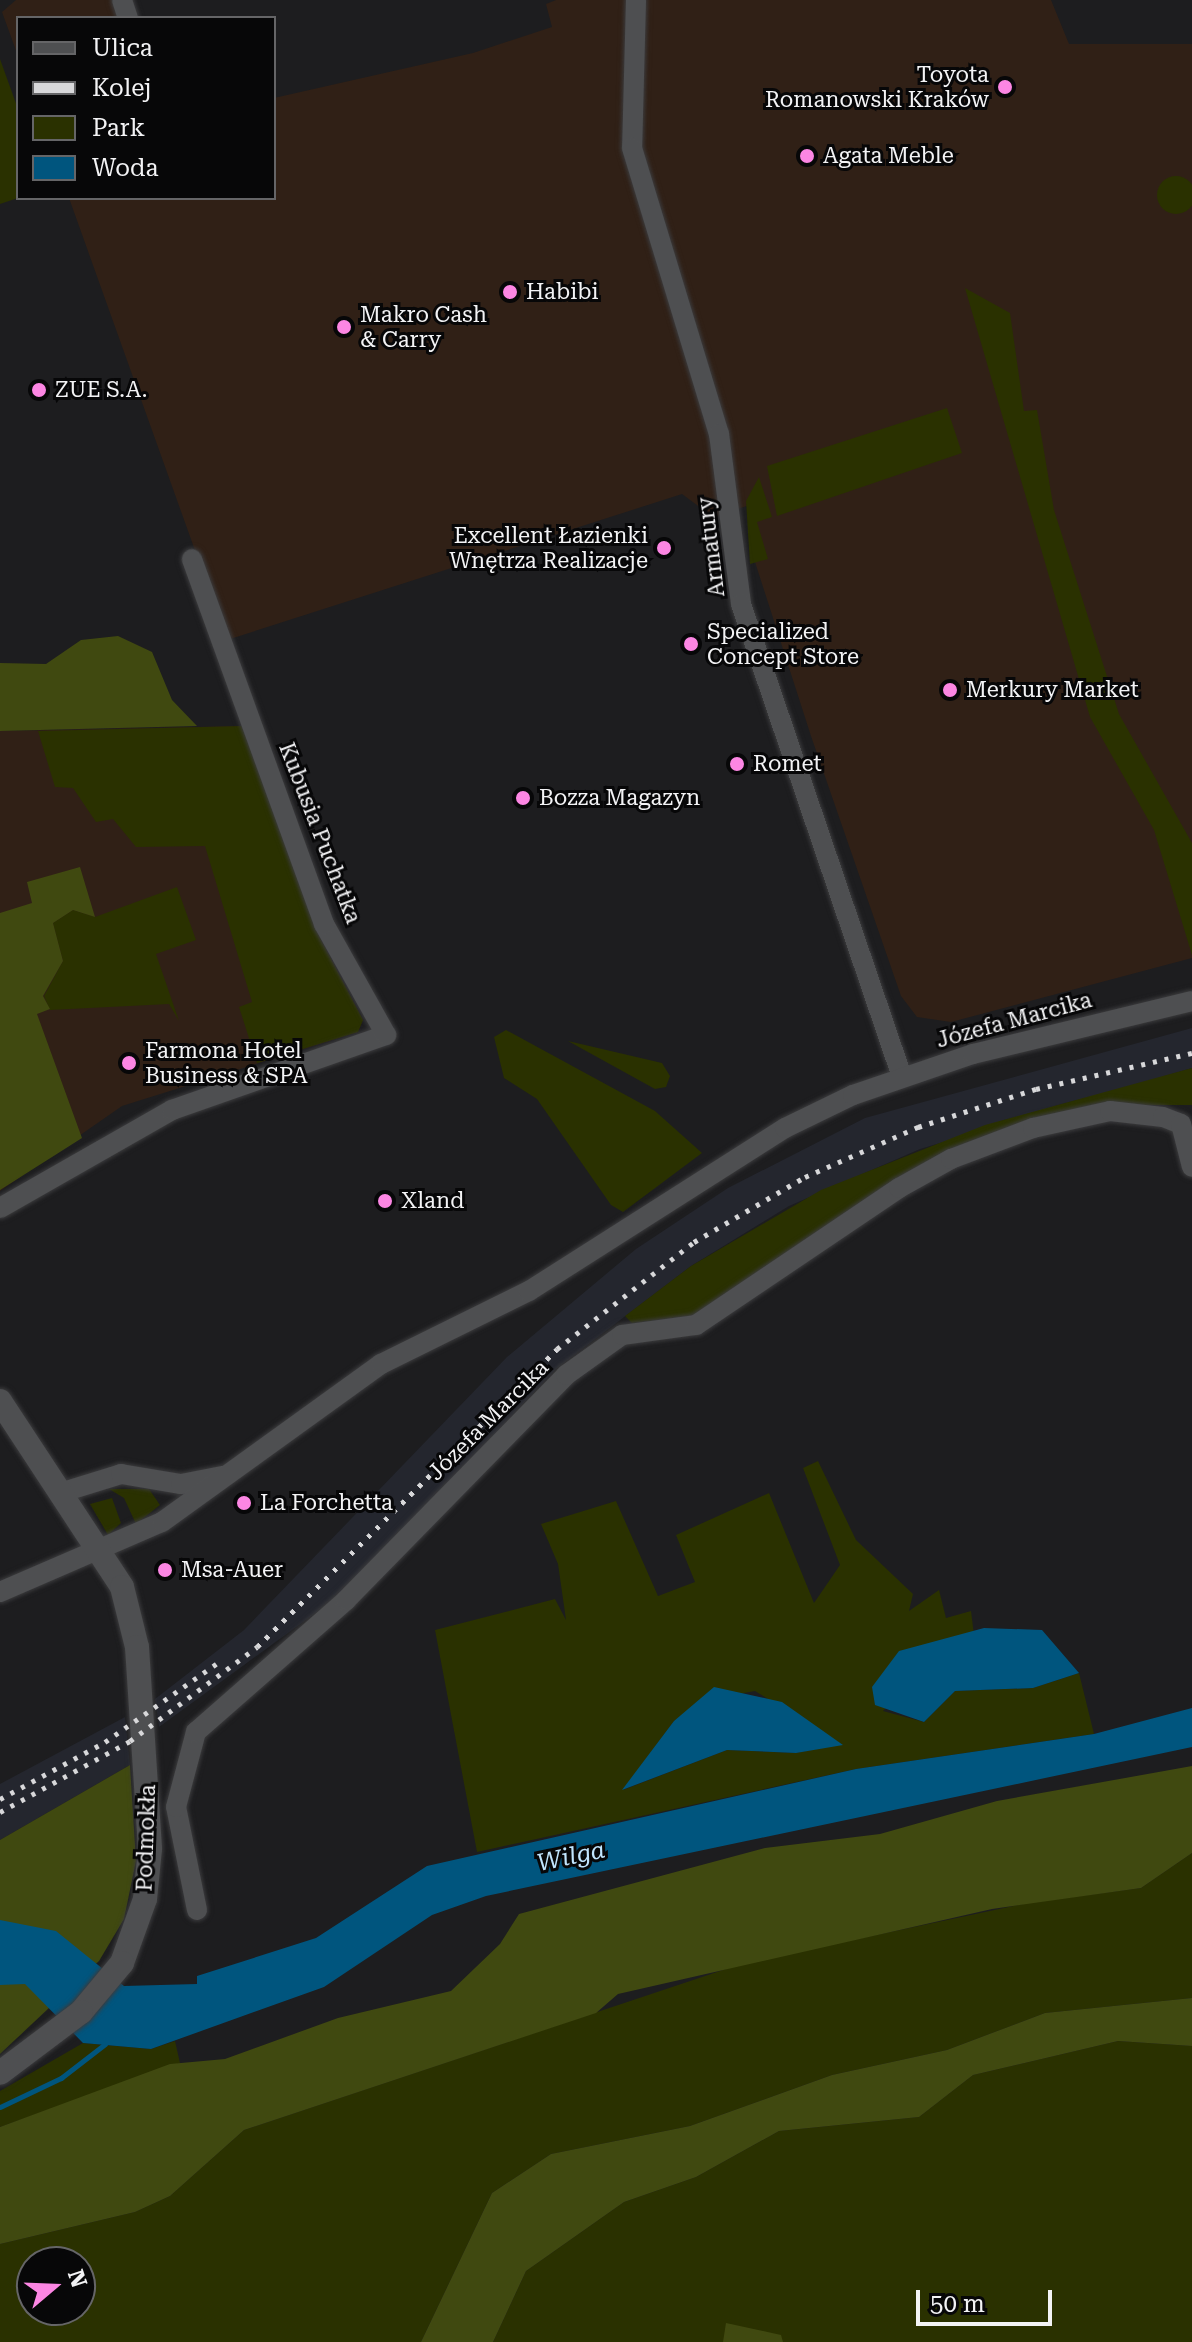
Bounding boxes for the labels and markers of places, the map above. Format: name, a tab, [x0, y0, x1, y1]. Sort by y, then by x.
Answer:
place label: Toyota Romanowski Kraków	[765, 61, 989, 112]
marker: Toyota Romanowski Kraków	[996, 78, 1014, 96]
place label: Agata Meble	[823, 143, 954, 169]
marker: Agata Meble	[798, 147, 816, 165]
place label: Habibi	[526, 279, 598, 305]
marker: Habibi	[501, 283, 519, 301]
place label: Makro Cash & Carry	[360, 301, 487, 352]
marker: Makro Cash & Carry	[335, 318, 353, 336]
place label: ZUE S.A.	[55, 377, 147, 403]
marker: ZUE S.A.	[30, 381, 48, 399]
place label: Excellent Łazienki Wnętrza Realizacje	[449, 522, 648, 574]
marker: Excellent Łazienki Wnętrza Realizacje	[655, 539, 673, 557]
place label: Specialized Concept Store	[707, 618, 859, 670]
marker: Specialized Concept Store	[682, 635, 700, 653]
place label: Merkury Market	[966, 677, 1139, 703]
marker: Merkury Market	[941, 681, 959, 699]
place label: Romet	[753, 751, 822, 777]
marker: Romet	[728, 755, 746, 773]
place label: Bozza Magazyn	[539, 785, 700, 811]
marker: Bozza Magazyn	[514, 789, 532, 807]
place label: Farmona Hotel Business & SPA	[145, 1037, 308, 1088]
marker: Farmona Hotel Business & SPA	[120, 1054, 138, 1072]
place label: Xland	[401, 1188, 464, 1214]
marker: Xland	[376, 1192, 394, 1210]
place label: La Forchetta	[260, 1490, 393, 1516]
marker: La Forchetta	[235, 1494, 253, 1512]
place label: Msa-Auer	[181, 1557, 283, 1583]
marker: Msa-Auer	[156, 1561, 174, 1579]

